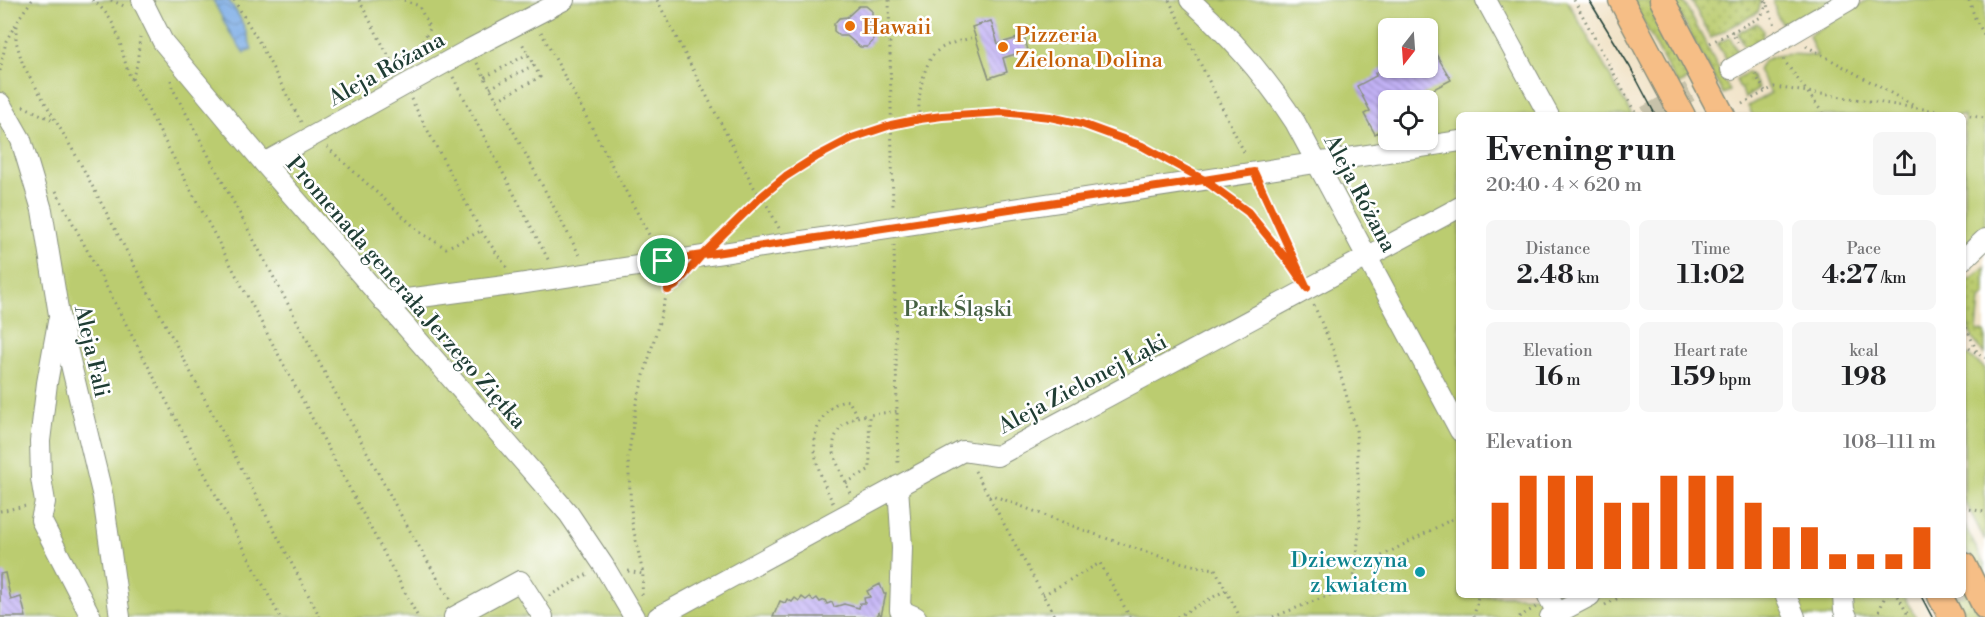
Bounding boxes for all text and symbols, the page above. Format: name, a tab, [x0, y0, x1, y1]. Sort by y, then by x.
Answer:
place label: Hawaii	[862, 14, 932, 41]
north arrow	[1378, 18, 1438, 78]
map controls	[1378, 18, 1438, 150]
marker: Hawaii	[843, 19, 857, 33]
place label: Pizzeria Zielona Dolina	[1015, 22, 1164, 74]
street label: Aleja Różana	[323, 26, 450, 113]
marker: Pizzeria Zielona Dolina	[996, 40, 1010, 54]
button: locate	[1378, 90, 1438, 150]
street label: Aleja Różana	[1317, 130, 1402, 258]
text: Evening run	[1486, 130, 1675, 171]
button: share	[1873, 132, 1936, 195]
street label: Promenada generała Jerzego Ziętka	[280, 151, 532, 435]
text: 20:40 · 4 × 620 m	[1486, 173, 1642, 198]
pin	[637, 235, 688, 286]
text: Distance	[1526, 239, 1590, 259]
text: Time	[1692, 239, 1730, 259]
text: Pace	[1847, 239, 1881, 259]
icon: arrive	[646, 244, 679, 277]
text: 2.48	[1516, 259, 1574, 291]
text: 11:02	[1677, 259, 1745, 291]
text: 4:27	[1822, 259, 1878, 291]
text: km	[1574, 268, 1600, 288]
text: /km	[1878, 268, 1906, 288]
park label: Park Śląski	[904, 294, 1012, 323]
street label: Aleja Fali	[68, 302, 115, 400]
street label: Aleja Zielonej Łąki	[993, 328, 1172, 441]
text: Elevation	[1523, 341, 1593, 361]
text: Heart rate	[1674, 341, 1748, 361]
text: kcal	[1849, 341, 1879, 361]
text: 16	[1535, 361, 1563, 393]
text: 159	[1671, 361, 1716, 393]
text: 198	[1841, 361, 1887, 393]
text: m	[1563, 370, 1581, 390]
text: bpm	[1716, 370, 1751, 390]
text: Elevation	[1486, 430, 1573, 455]
text: 108–111 m	[1843, 430, 1936, 455]
place label: Dziewczyna z kwiatem	[1291, 547, 1409, 599]
marker: Dziewczyna z kwiatem	[1413, 565, 1427, 579]

